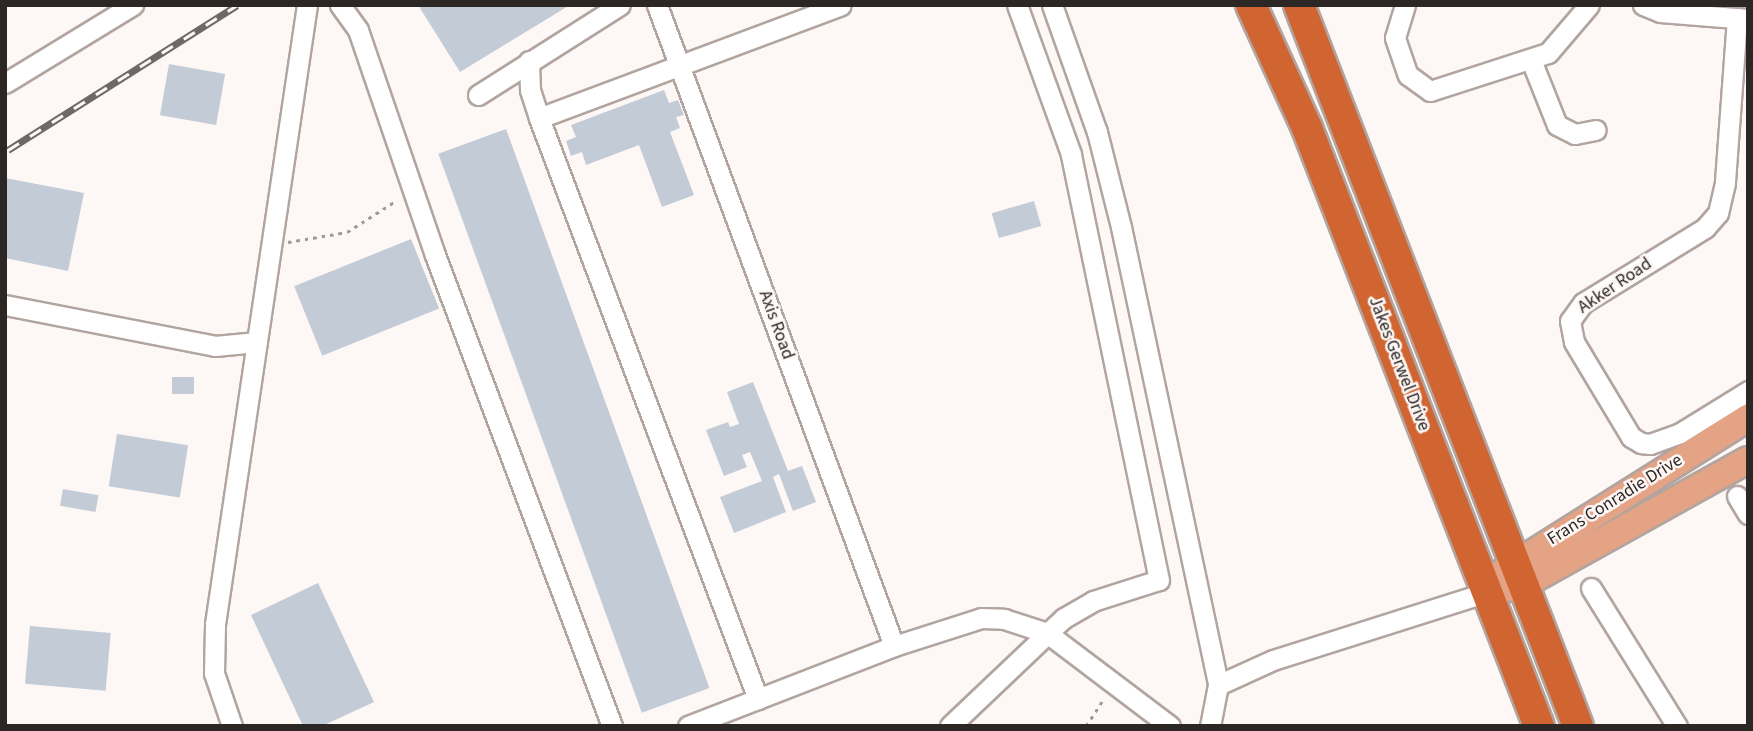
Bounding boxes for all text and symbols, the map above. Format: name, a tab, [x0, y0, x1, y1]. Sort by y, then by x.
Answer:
street label: Akker Road	[1574, 253, 1656, 319]
street label: Axis Road	[754, 288, 798, 362]
street label: Jakes Gerwel Drive	[1363, 294, 1435, 434]
street label: Frans Conradie Drive	[1543, 450, 1687, 550]

